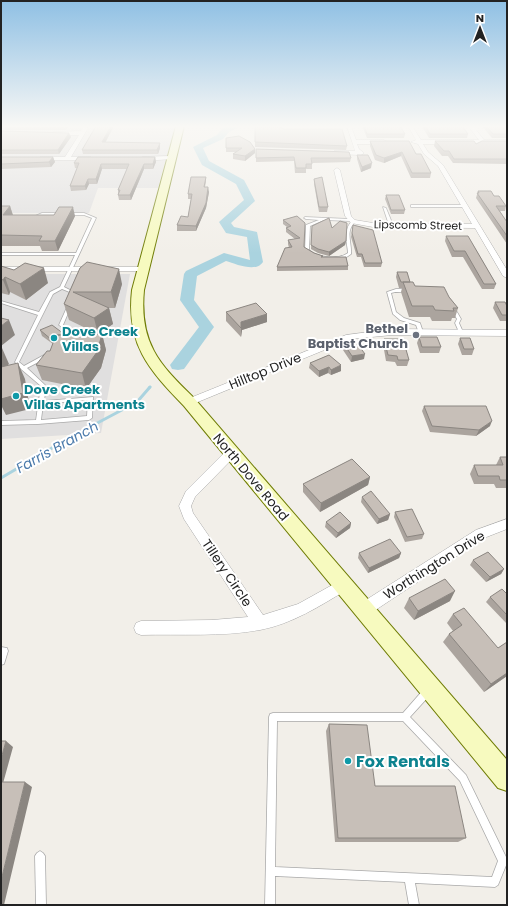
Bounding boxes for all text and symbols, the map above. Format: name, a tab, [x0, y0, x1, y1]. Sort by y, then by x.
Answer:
north arrow	[460, 8, 500, 48]
text: N	[476, 10, 484, 26]
street label: Lipscomb Street	[374, 216, 462, 234]
place label: Bethel Baptist Church	[308, 319, 408, 353]
place label: Dove Creek Villas	[62, 322, 138, 356]
marker: Bethel Baptist Church	[411, 330, 421, 340]
marker: Dove Creek Villas	[49, 333, 59, 343]
street label: Hilltop Drive	[226, 348, 304, 394]
place label: Dove Creek Villas Apartments	[24, 380, 145, 414]
marker: Dove Creek Villas Apartments	[11, 391, 21, 401]
water label: Farris Branch	[12, 416, 102, 478]
street label: North Dove Road	[209, 429, 293, 525]
street label: Worthington Drive	[380, 526, 488, 604]
street label: Tillery Circle	[197, 536, 257, 610]
place label: Fox Rentals	[356, 750, 450, 773]
marker: Fox Rentals	[343, 756, 353, 766]

